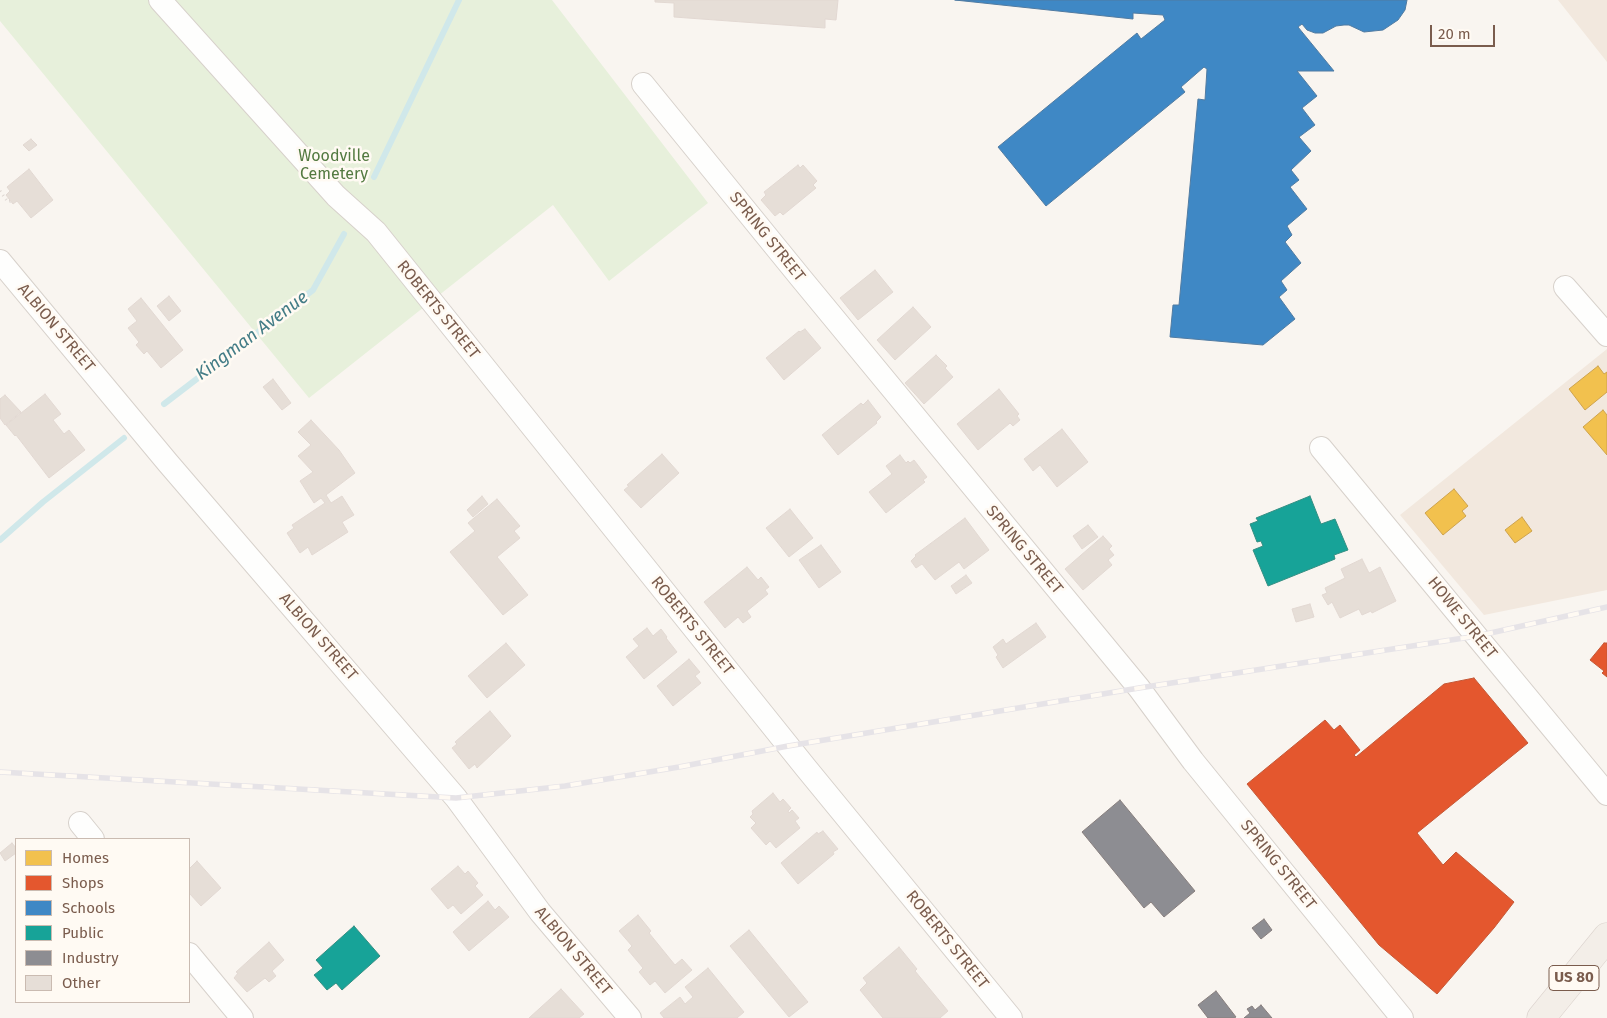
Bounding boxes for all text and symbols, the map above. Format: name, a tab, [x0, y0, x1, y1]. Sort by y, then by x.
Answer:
scale bar	[1432, 15, 1497, 47]
text: 20 m	[1438, 25, 1471, 43]
park label: Woodville Cemetery	[298, 147, 370, 185]
street label: SPRING STREET	[725, 188, 809, 286]
street label: ROBERTS STREET	[393, 257, 483, 363]
street label: ALBION STREET	[13, 280, 99, 376]
water label: Kingman Avenue	[191, 287, 313, 385]
street label: SPRING STREET	[981, 502, 1067, 598]
street label: ROBERTS STREET	[647, 573, 737, 679]
street label: HOWE STREET	[1423, 573, 1501, 663]
street label: ALBION STREET	[275, 589, 361, 685]
street label: SPRING STREET	[1236, 816, 1320, 914]
legend	[15, 838, 190, 1003]
text: Homes	[62, 849, 109, 867]
text: Shops	[62, 874, 104, 892]
street label: ROBERTS STREET	[902, 887, 992, 993]
text: Schools	[62, 899, 115, 917]
street label: ALBION STREET	[530, 903, 616, 999]
text: Public	[62, 924, 104, 942]
text: Industry	[62, 949, 119, 967]
road number: US 80	[1549, 966, 1599, 990]
text: Other	[62, 974, 101, 992]

